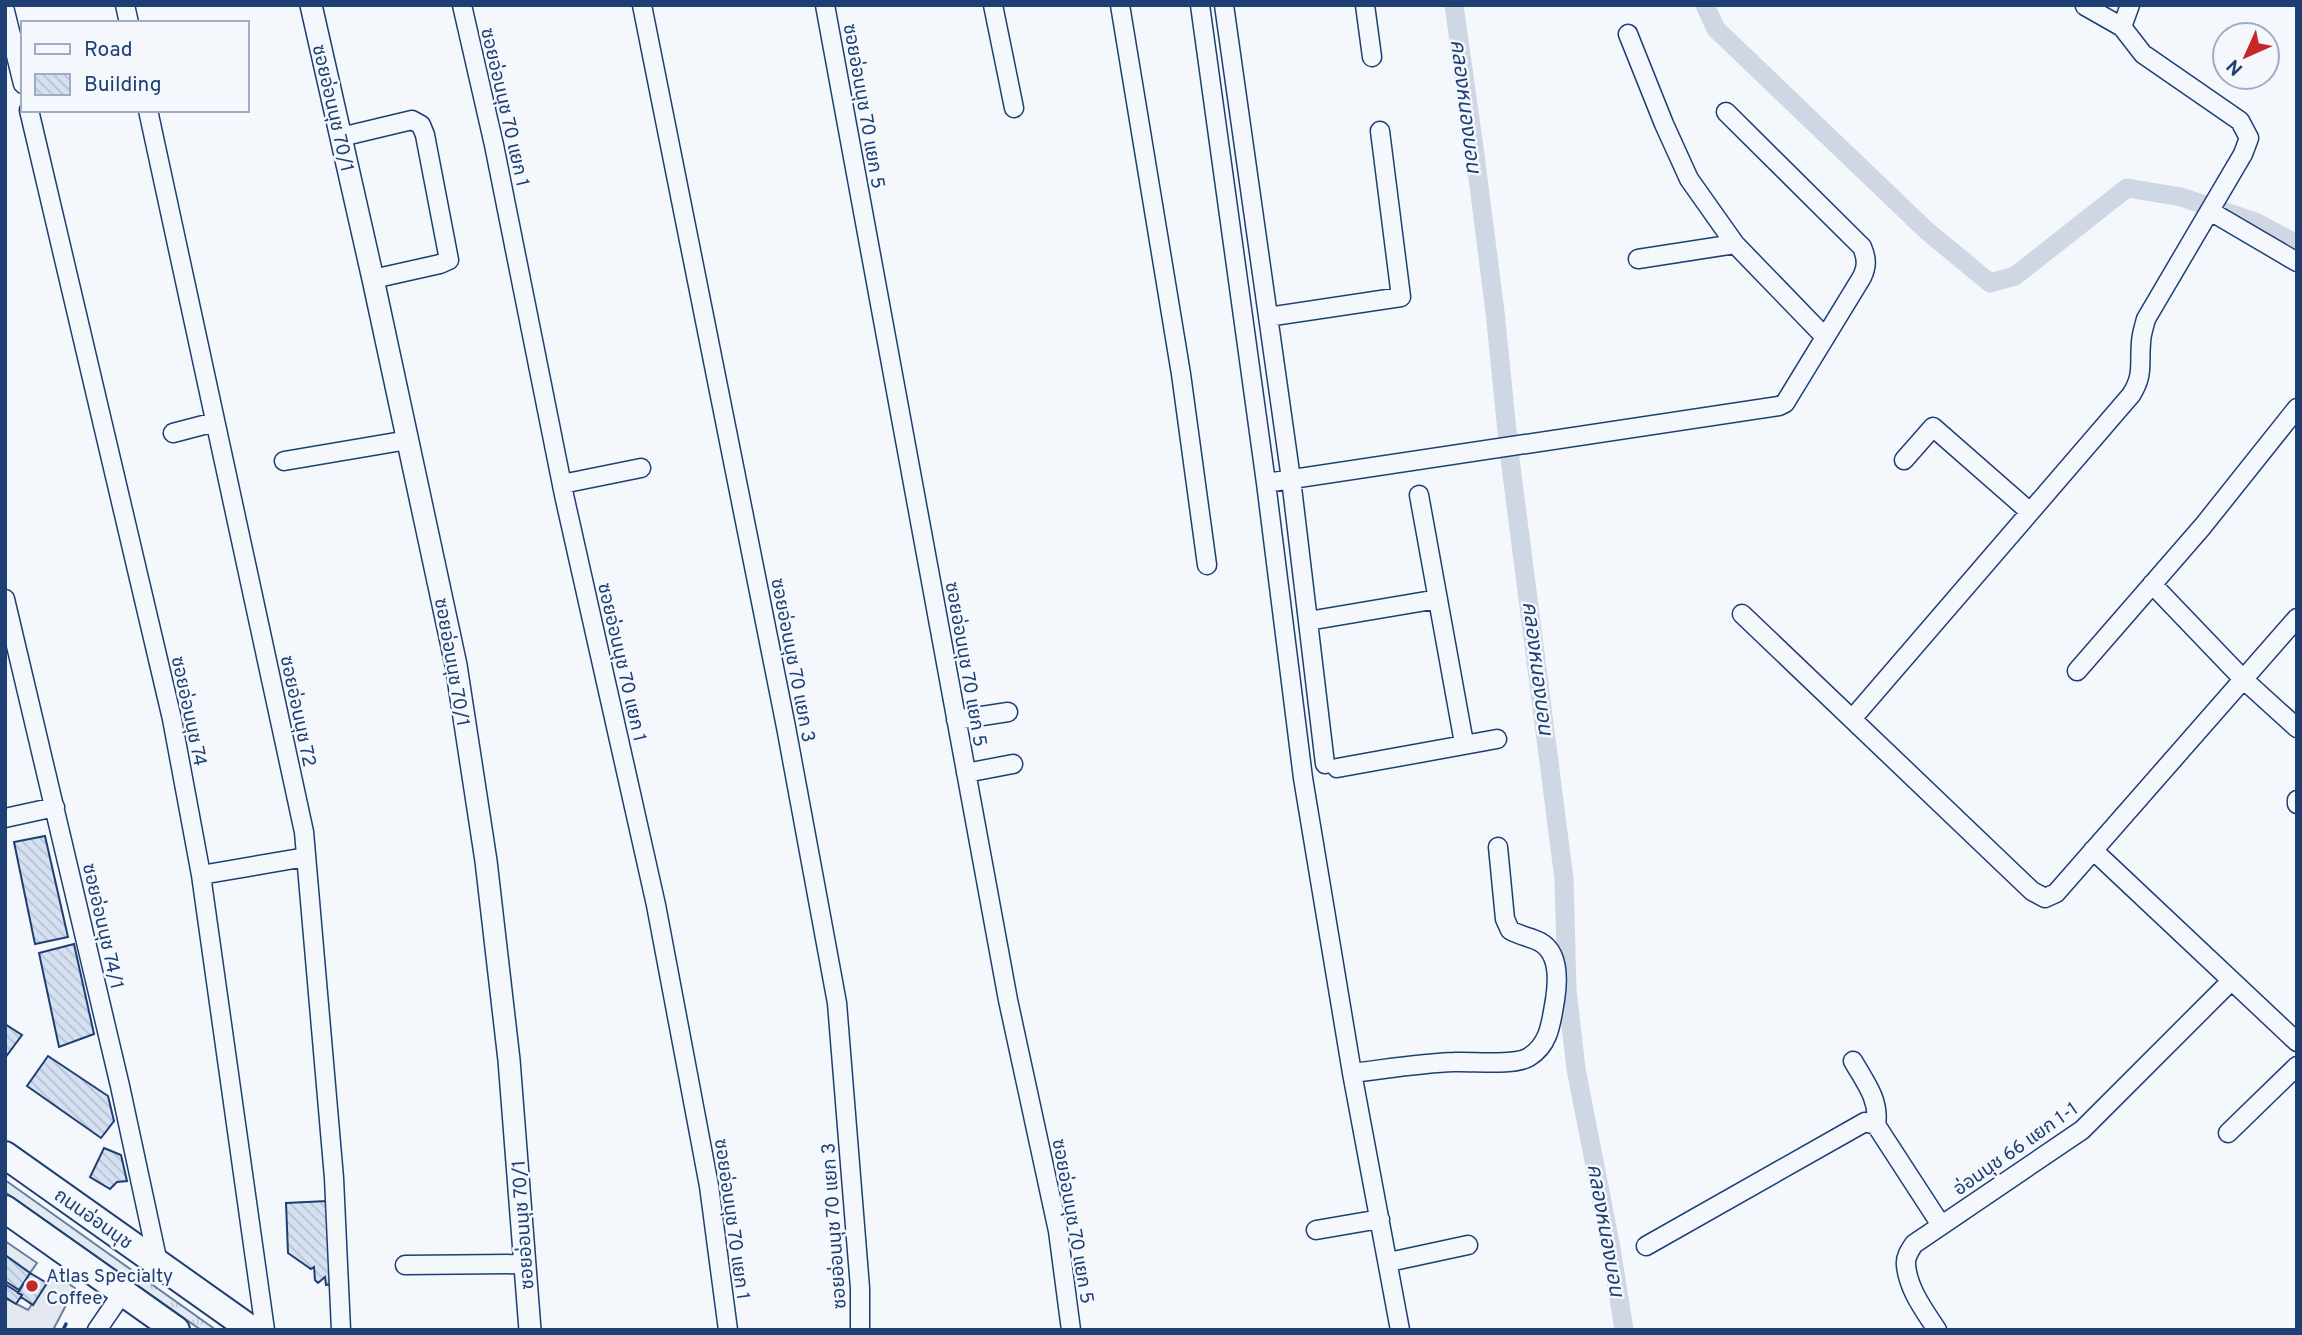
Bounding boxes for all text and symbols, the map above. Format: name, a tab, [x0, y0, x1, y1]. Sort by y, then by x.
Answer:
legend	[21, 21, 248, 112]
north arrow	[2211, 21, 2281, 91]
street label: ซอยอ่อนนุช 70 แยก 5	[837, 22, 890, 191]
street label: ซอยอ่อนนุช 70 แยก 1	[474, 25, 535, 189]
text: Road	[84, 37, 133, 64]
water label: คลองหนองบอน	[1443, 38, 1486, 176]
street label: ซอยอ่อนนุช 70/1	[306, 42, 359, 174]
text: N	[2222, 53, 2249, 80]
text: Building	[84, 72, 162, 99]
street label: ซอยอ่อนนุช 70 แยก 3	[764, 576, 821, 745]
street label: ซอยอ่อนนุช 70 แยก 1	[591, 580, 652, 744]
street label: ซอยอ่อนนุช 70 แยก 5	[939, 580, 992, 749]
street label: ซอยอ่อนนุช 70/1	[428, 596, 475, 728]
water label: คลองหนองบอน	[1515, 600, 1558, 738]
street label: ซอยอ่อนนุช 72	[274, 653, 322, 769]
street label: ซอยอ่อนนุช 74	[165, 654, 212, 769]
street label: ซอยอ่อนนุช 74/1	[76, 861, 129, 992]
street label: อ่อนนุช 66 แยก 1-1	[1948, 1097, 2083, 1202]
street label: ซอยอ่อนนุช 70 แยก 1	[708, 1137, 755, 1301]
street label: ซอยอ่อนนุช 70 แยก 5	[1046, 1137, 1099, 1306]
street label: ซอยอ่อนนุช 70 แยก 3	[816, 1142, 853, 1310]
street label: ซอยอ่อนนุช 70/1	[506, 1159, 540, 1291]
water label: คลองหนองบอน	[1580, 1162, 1630, 1300]
street label: ถนนอ่อนนุช	[49, 1183, 137, 1255]
place label: Atlas Specialty Coffee	[46, 1265, 173, 1311]
marker: Atlas Specialty Coffee	[24, 1278, 40, 1294]

